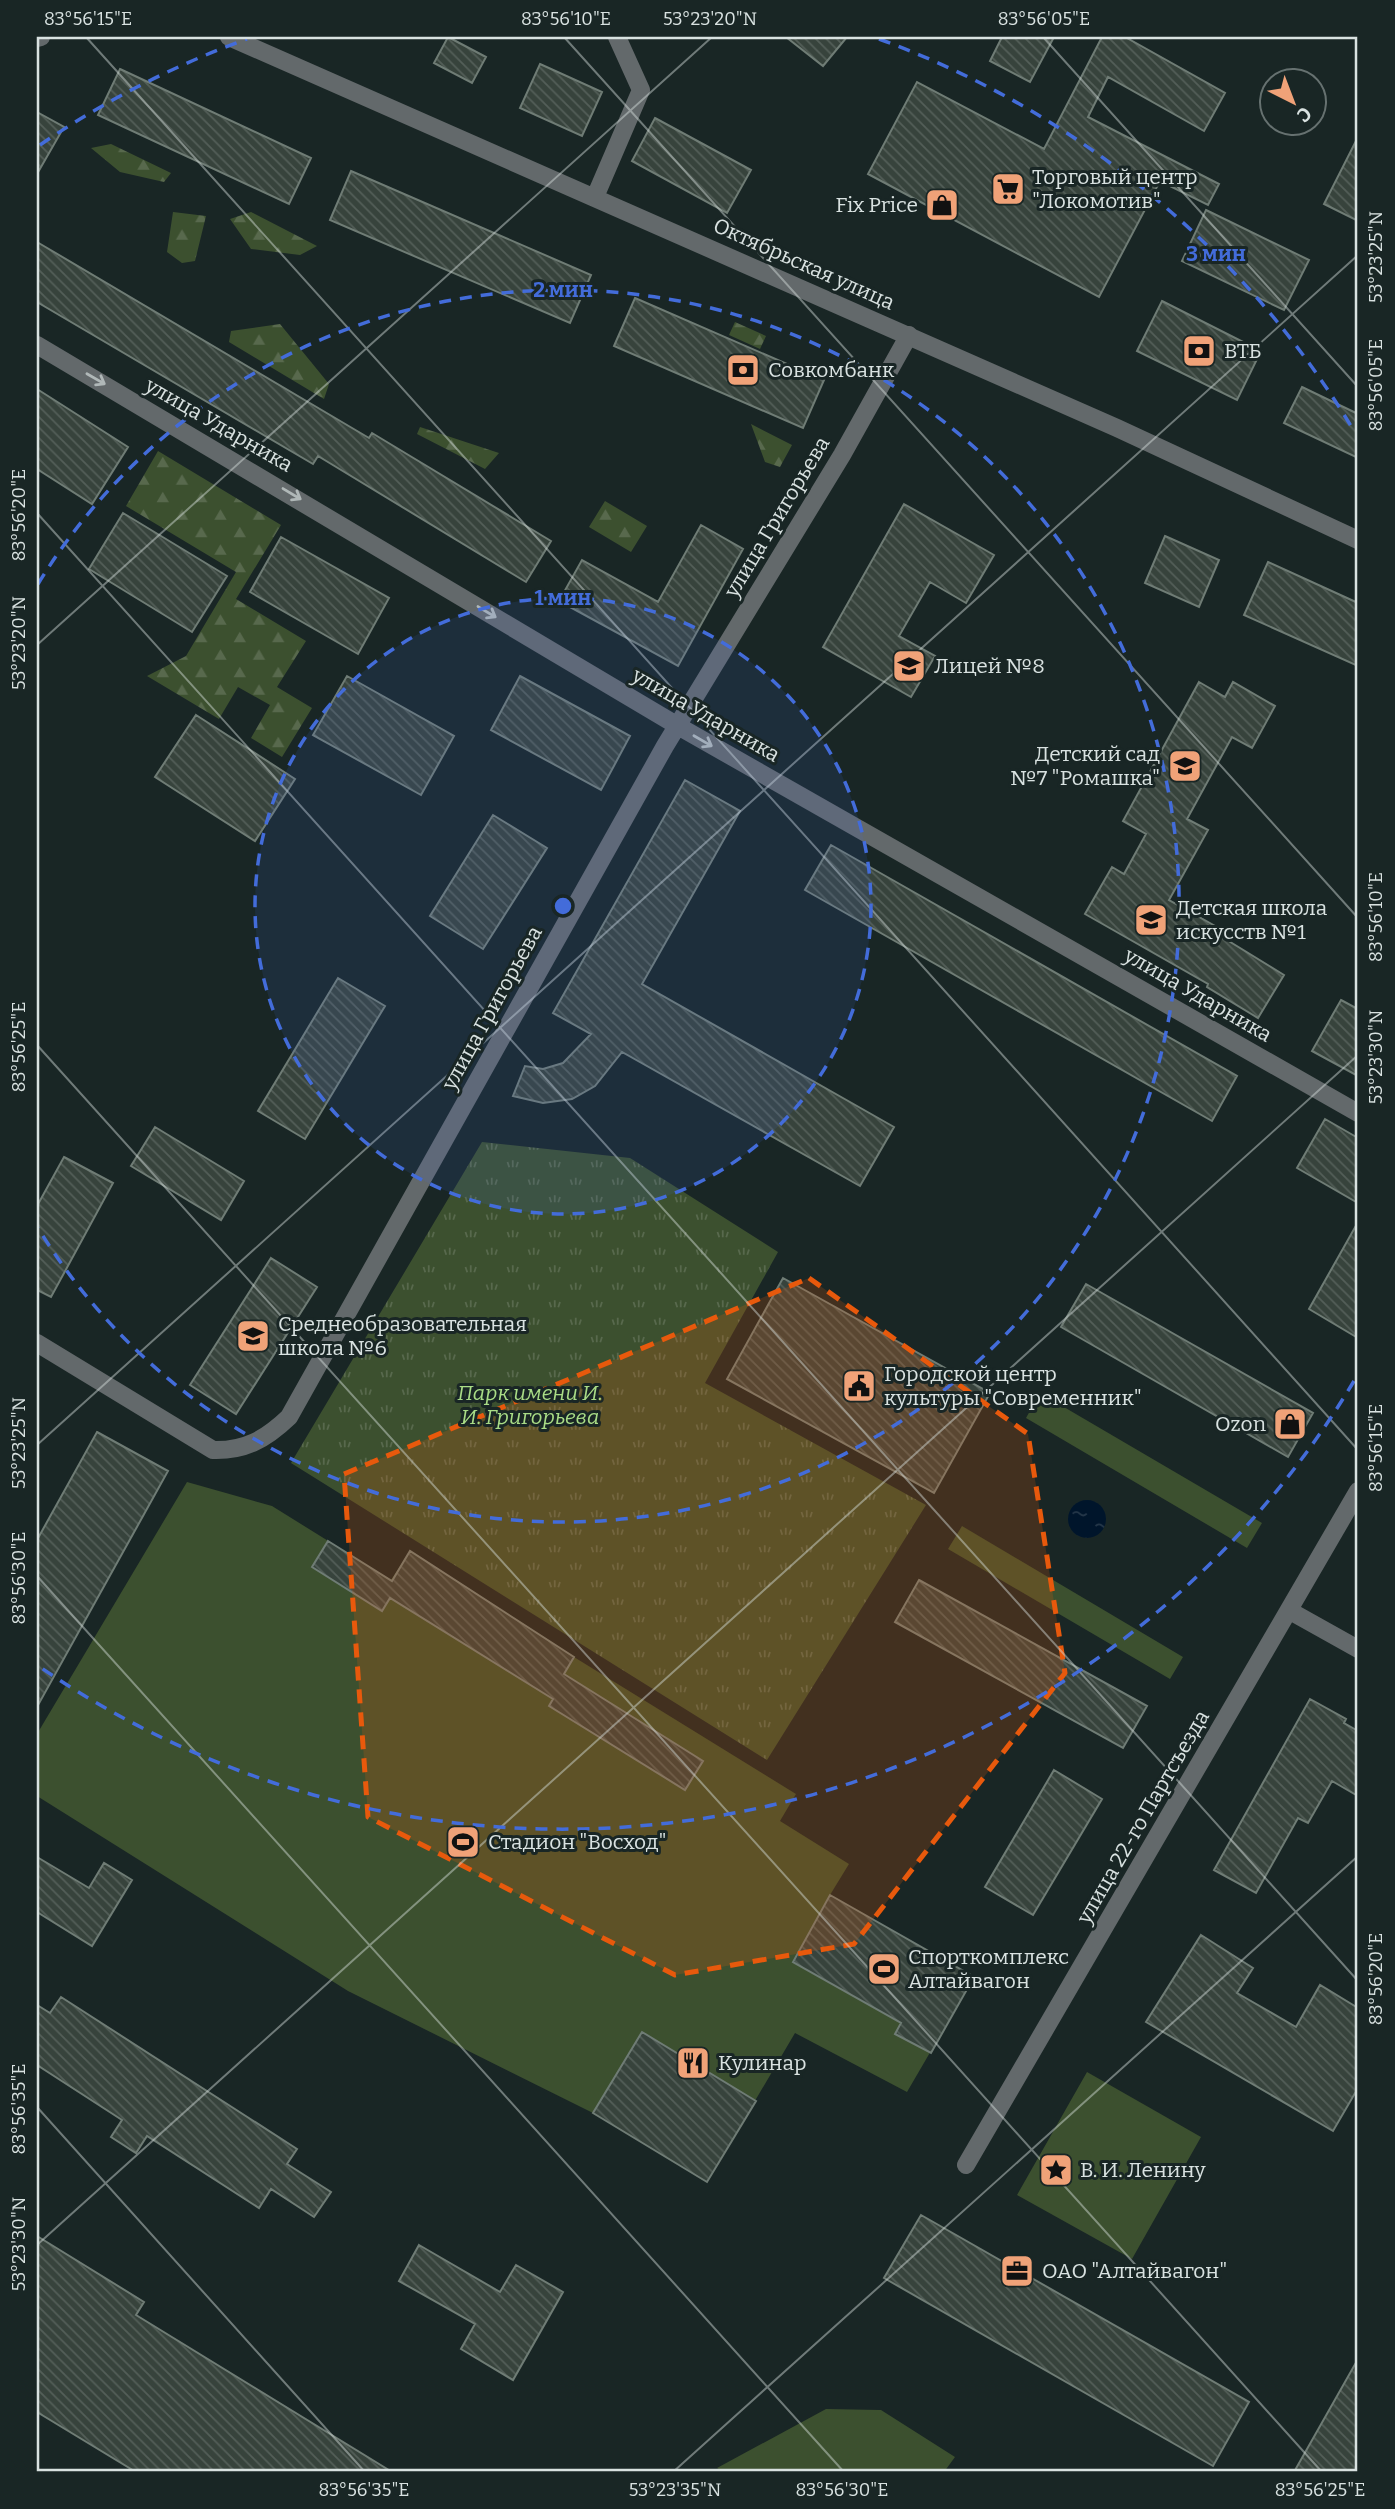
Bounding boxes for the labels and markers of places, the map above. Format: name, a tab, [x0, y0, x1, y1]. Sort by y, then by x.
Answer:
place label: Торговый центр "Локомотив"	[1032, 164, 1198, 214]
supermarket icon: Торговый центр "Локомотив"	[989, 170, 1027, 208]
shop icon: Fix Price	[923, 186, 961, 224]
place label: Fix Price	[835, 192, 918, 218]
bank icon: ВТБ	[1180, 332, 1218, 370]
place label: ВТБ	[1224, 338, 1262, 364]
bank icon: Совкомбанк	[724, 351, 762, 389]
place label: Совкомбанк	[768, 357, 895, 383]
school or university icon: Лицей №8	[890, 647, 928, 685]
place label: Лицей №8	[934, 653, 1045, 679]
place label: Детский сад №7 "Ромашка"	[1010, 741, 1160, 791]
school or university icon: Детский сад №7 "Ромашка"	[1166, 747, 1204, 785]
centre of rings	[551, 894, 575, 918]
place label: Детская школа искусств №1	[1176, 895, 1328, 945]
school or university icon: Детская школа искусств №1	[1132, 901, 1170, 939]
place label: Среднеобразовательная школа №6	[278, 1311, 527, 1361]
school or university icon: Среднеобразовательная школа №6	[234, 1317, 272, 1355]
place label: Городской центр культуры "Современник"	[884, 1361, 1142, 1411]
public building icon: Городской центр культуры "Современник"	[840, 1367, 878, 1405]
shop icon: Ozon	[1271, 1405, 1309, 1443]
place label: Ozon	[1215, 1411, 1266, 1437]
sports icon: Стадион "Восход"	[444, 1823, 482, 1861]
place label: Стадион "Восход"	[488, 1829, 667, 1855]
place label: Спорткомплекс Алтайвагон	[908, 1944, 1069, 1994]
sports icon: Спорткомплекс Алтайвагон	[865, 1950, 903, 1988]
restaurant icon: Кулинар	[674, 2044, 712, 2082]
place label: Кулинар	[718, 2050, 806, 2076]
place icon: В. И. Ленину	[1037, 2151, 1075, 2189]
place label: В. И. Ленину	[1080, 2157, 1206, 2183]
office icon: ОАО "Алтайвагон"	[998, 2252, 1036, 2290]
place label: ОАО "Алтайвагон"	[1042, 2258, 1227, 2284]

